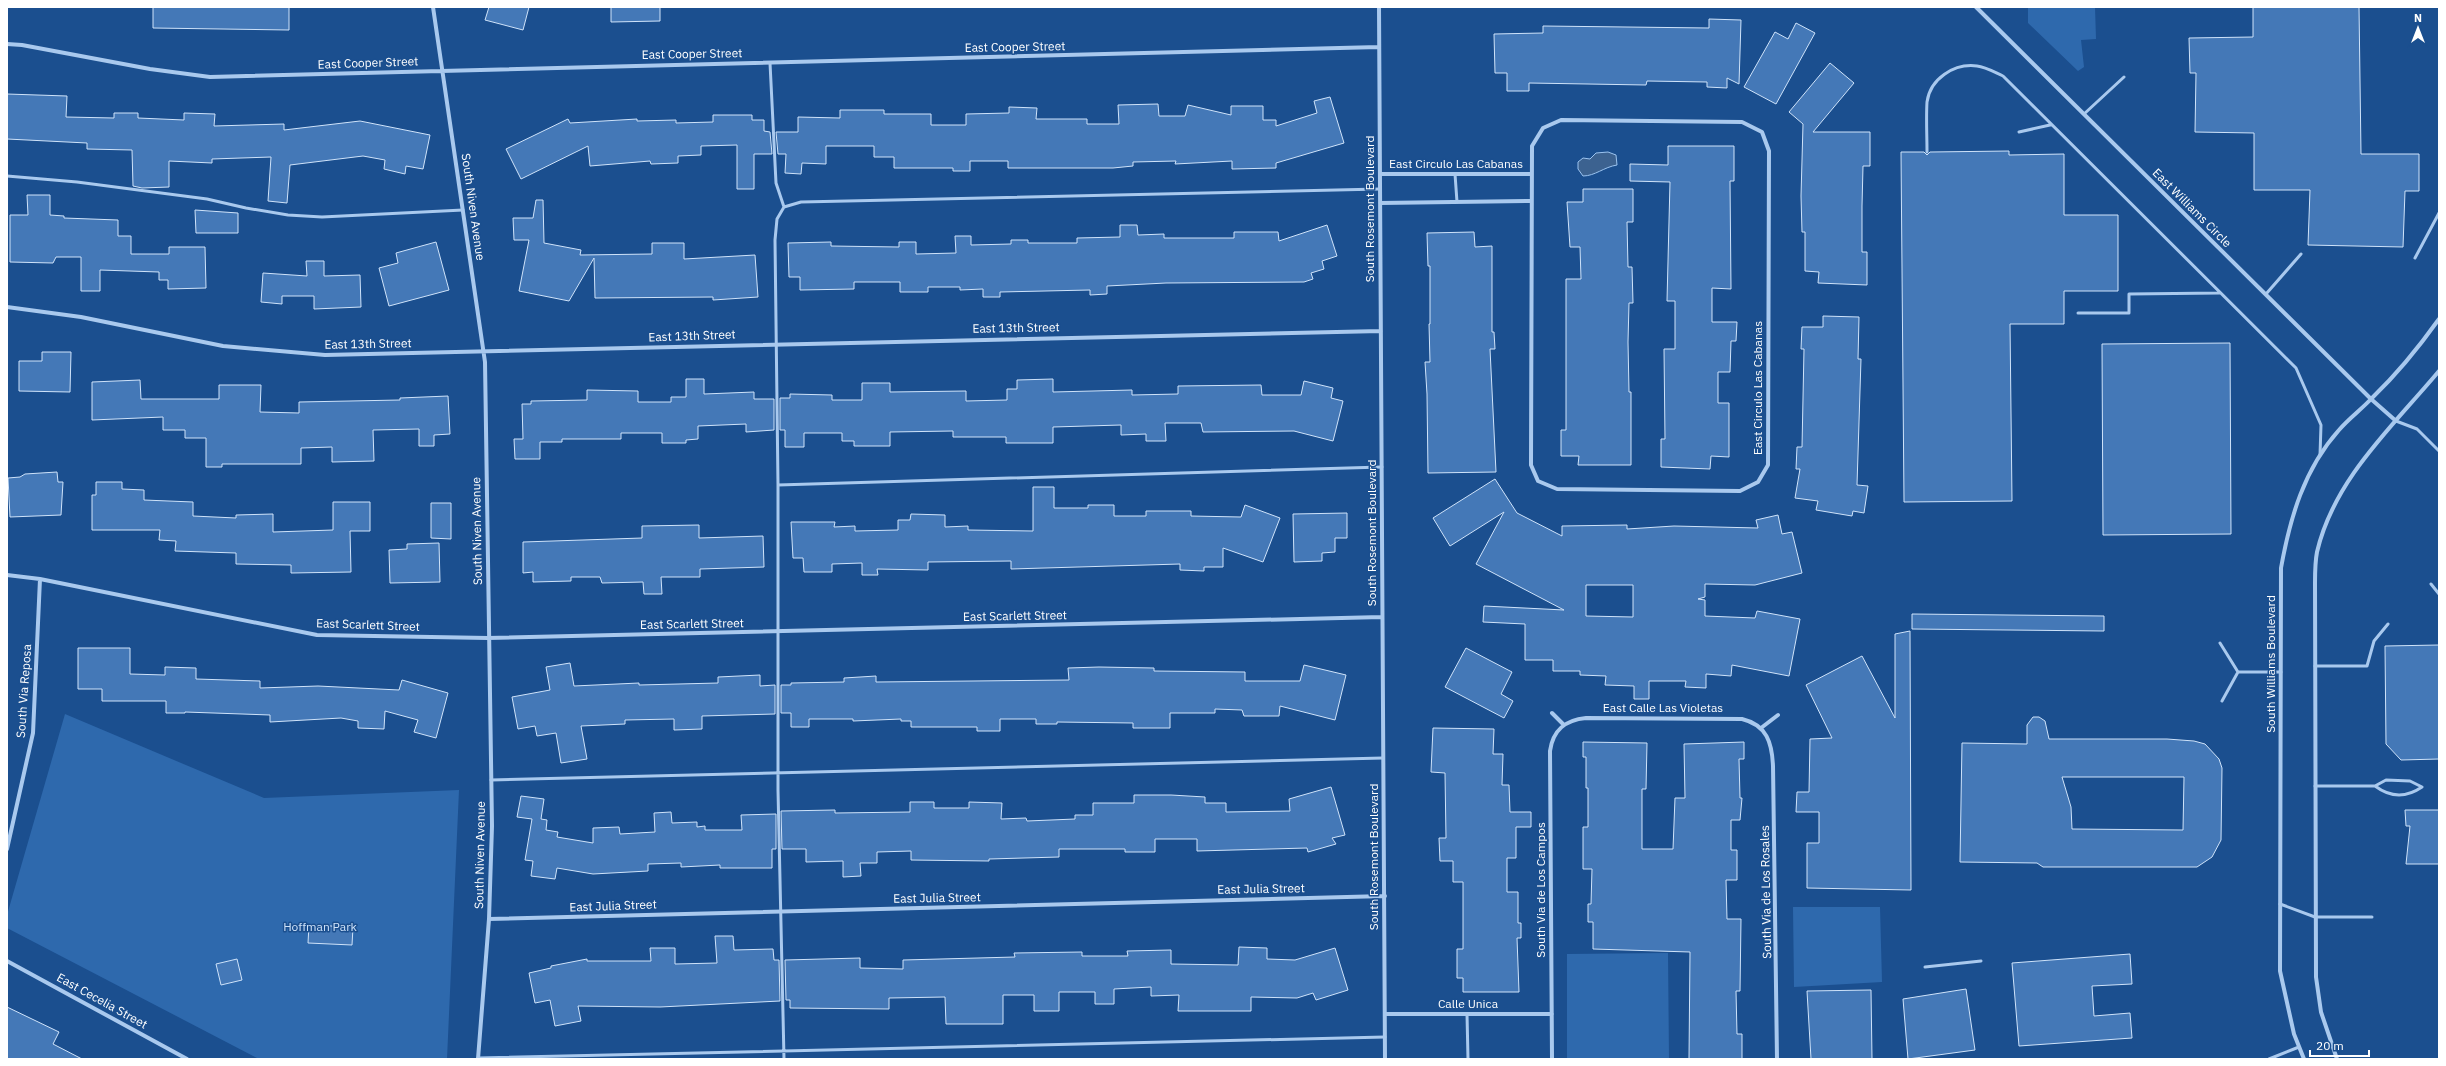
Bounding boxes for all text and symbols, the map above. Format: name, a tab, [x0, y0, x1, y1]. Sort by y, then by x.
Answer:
north arrow	[2398, 8, 2438, 48]
text: N	[2414, 11, 2422, 25]
street label: East Cooper Street	[964, 38, 1066, 55]
street label: East Cooper Street	[641, 45, 743, 62]
street label: East Cooper Street	[317, 53, 419, 72]
street label: South Rosemont Boulevard	[1362, 136, 1377, 282]
street label: South Niven Avenue	[459, 152, 488, 262]
street label: East Circulo Las Cabanas	[1389, 156, 1523, 171]
street label: East Williams Circle	[2150, 165, 2235, 251]
street label: East 13th Street	[972, 319, 1060, 336]
street label: East Circulo Las Cabanas	[1750, 321, 1765, 455]
street label: East 13th Street	[648, 326, 736, 345]
street label: East 13th Street	[324, 335, 412, 352]
street label: South Rosemont Boulevard	[1364, 460, 1379, 606]
street label: South Niven Avenue	[468, 476, 485, 585]
street label: South Williams Boulevard	[2263, 595, 2278, 733]
street label: East Scarlett Street	[963, 607, 1067, 624]
street label: East Scarlett Street	[316, 615, 420, 634]
street label: East Scarlett Street	[640, 615, 744, 632]
street label: South Via Reposa	[13, 643, 34, 738]
street label: East Calle Las Violetas	[1603, 700, 1723, 715]
street label: South Rosemont Boulevard	[1366, 784, 1381, 930]
street label: South Niven Avenue	[471, 800, 488, 909]
street label: South Via de Los Campos	[1533, 822, 1548, 958]
street label: South Via de Los Rosales	[1757, 825, 1774, 959]
street label: East Julia Street	[1217, 880, 1305, 897]
street label: East Julia Street	[893, 889, 981, 906]
street label: East Julia Street	[569, 896, 657, 915]
park label: Hoffman Park	[283, 919, 358, 934]
street label: East Cecelia Street	[54, 969, 150, 1032]
street label: Calle Unica	[1438, 996, 1499, 1011]
scale bar	[2310, 1032, 2369, 1058]
text: 20 m	[2316, 1038, 2344, 1053]

